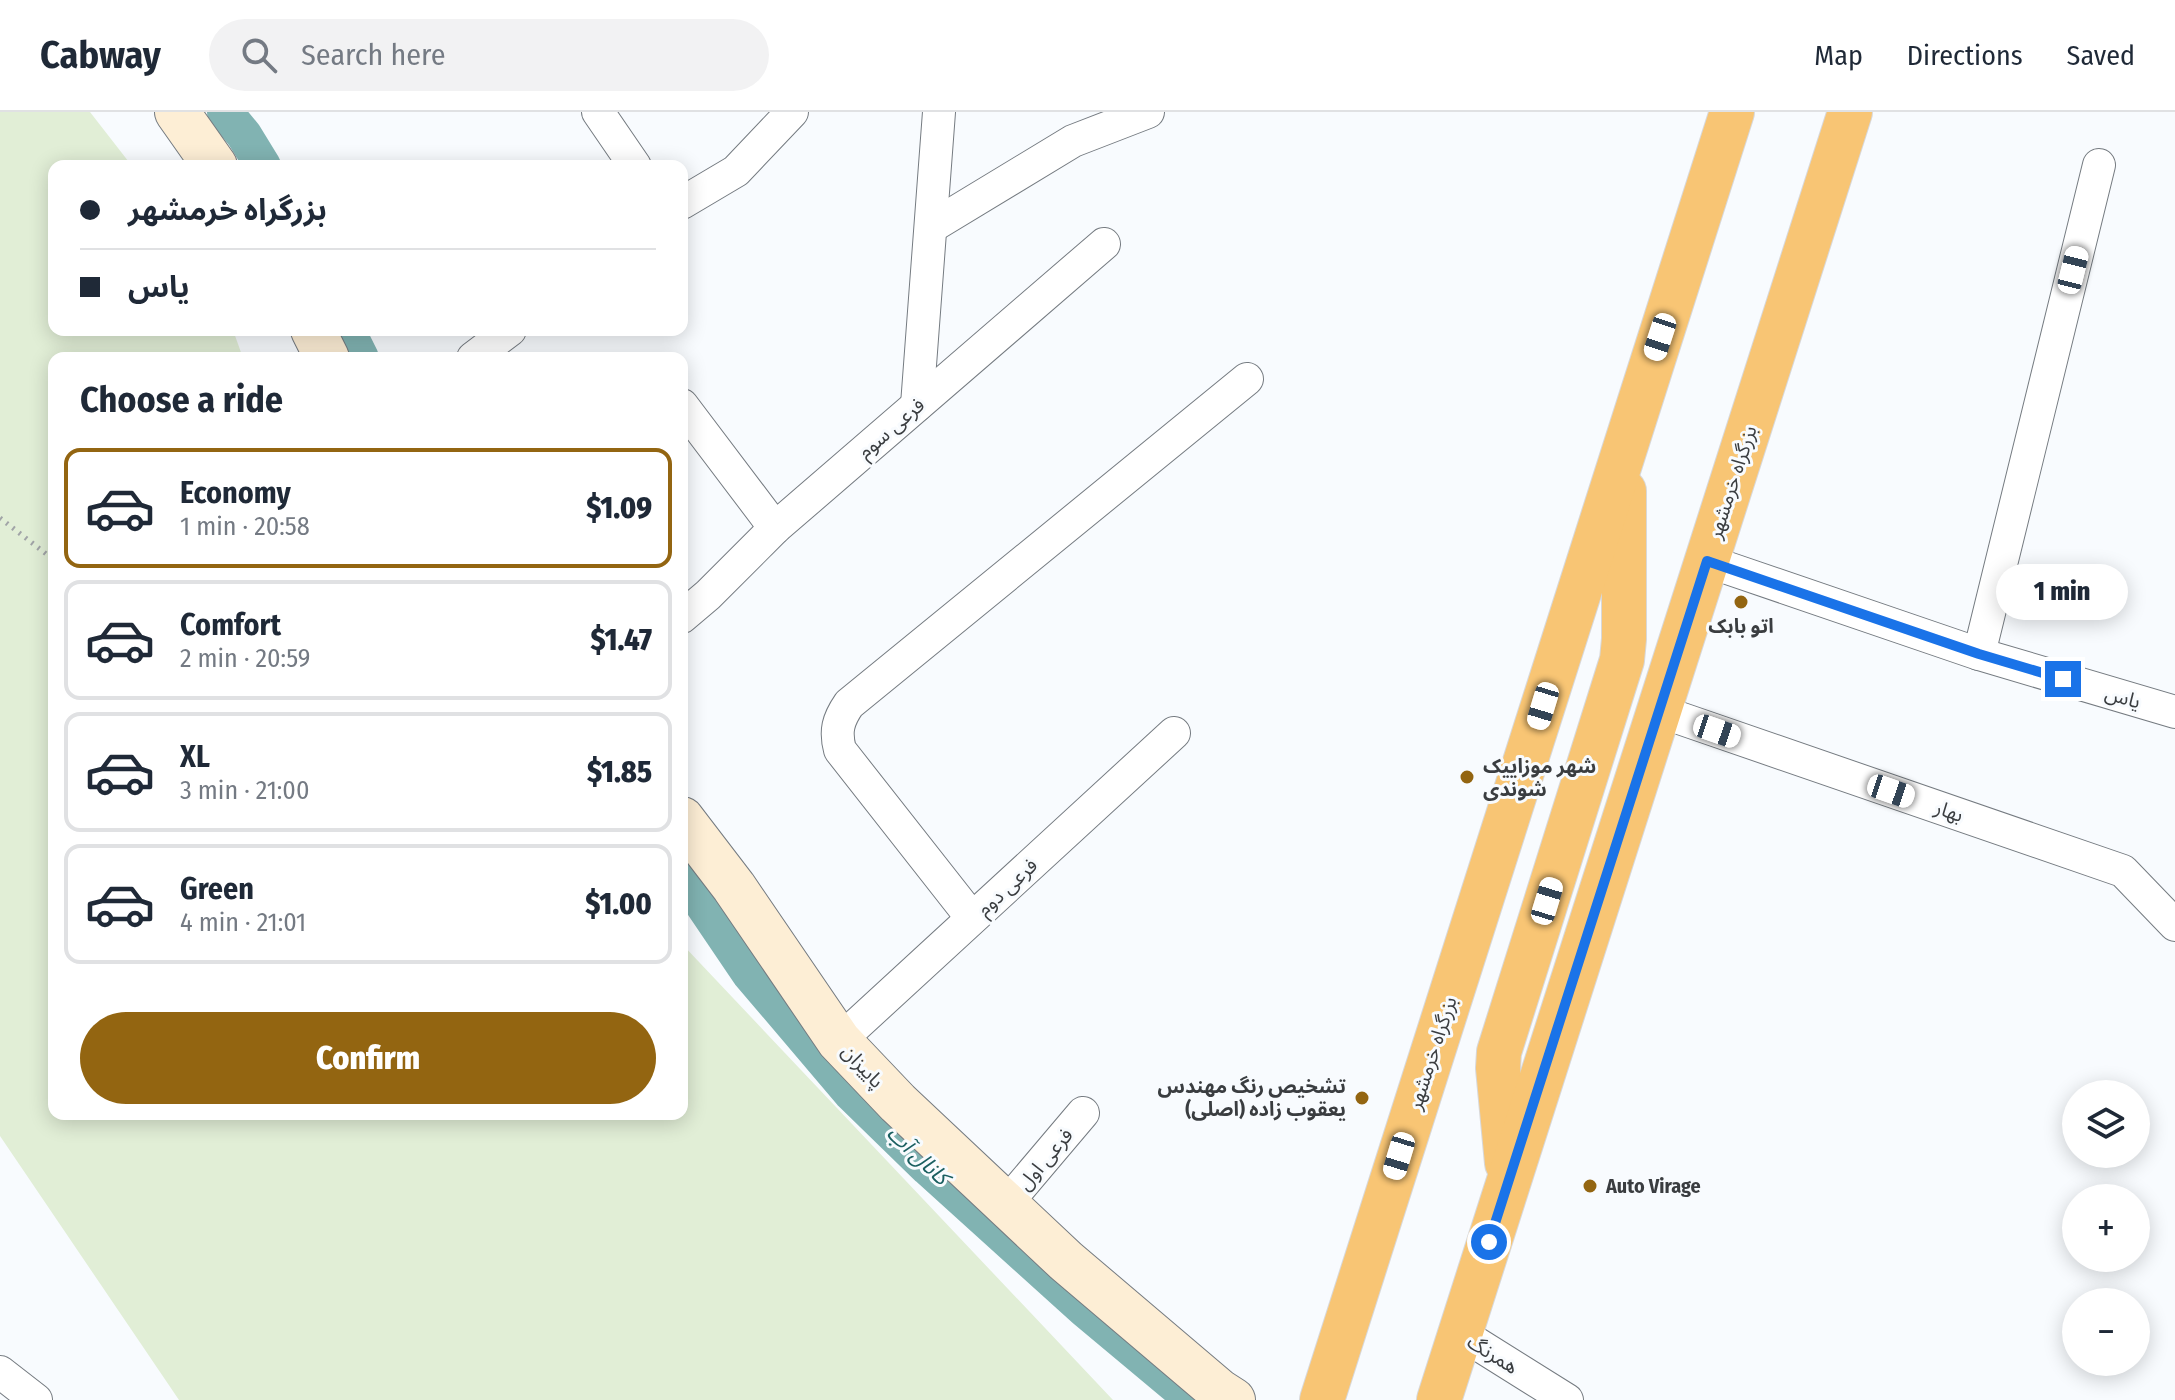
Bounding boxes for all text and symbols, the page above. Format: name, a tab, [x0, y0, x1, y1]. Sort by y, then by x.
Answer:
search box	[209, 19, 769, 91]
text: Cabway	[40, 32, 161, 78]
icon: search	[237, 33, 281, 77]
text: Search here	[301, 37, 446, 73]
text: Map	[1814, 39, 1863, 72]
text: Directions	[1907, 39, 2023, 72]
text: Saved	[2067, 39, 2135, 72]
text: بزرگراه خرمشهر	[128, 192, 327, 228]
car	[2056, 244, 2090, 296]
text: یاس	[128, 269, 189, 305]
car	[1641, 310, 1679, 364]
text: Choose a ride	[80, 378, 283, 422]
street label: فرعی سوم	[853, 392, 931, 466]
street label: بزرگراه خرمشهر	[1702, 422, 1762, 543]
icon: car	[84, 472, 156, 544]
text: Economy	[180, 475, 291, 511]
text: $1.09	[586, 490, 652, 526]
text: 1 min · 20:58	[180, 511, 310, 542]
callout: 1 min	[1997, 563, 2129, 619]
text: 1 min	[2034, 576, 2090, 607]
marker: اتو بابک	[1732, 593, 1750, 611]
icon: car	[84, 604, 156, 676]
text: Comfort	[180, 607, 281, 643]
place label: اتو بابک	[1708, 614, 1774, 638]
text: $1.47	[591, 622, 652, 658]
text: 2 min · 20:59	[180, 643, 310, 674]
route end	[2045, 661, 2081, 697]
car	[1525, 680, 1561, 732]
street label: یاس	[2102, 681, 2144, 713]
car	[1690, 712, 1744, 750]
icon: car	[84, 736, 156, 808]
text: XL	[180, 739, 210, 775]
text: $1.85	[587, 754, 652, 790]
place label: شهر موزاییک شوندی	[1483, 754, 1596, 801]
marker: شهر موزاییک شوندی	[1458, 768, 1476, 786]
car	[1864, 772, 1918, 810]
text: 3 min · 21:00	[180, 775, 309, 806]
street label: بهار	[1931, 795, 1966, 827]
street label: فرعی دوم	[972, 853, 1044, 923]
icon: car	[84, 868, 156, 940]
text: Green	[180, 871, 254, 907]
car	[1529, 875, 1565, 927]
text: $1.00	[585, 886, 652, 922]
text: 4 min · 21:01	[180, 907, 306, 938]
street label: بزرگراه خرمشهر	[1402, 993, 1462, 1114]
button: Confirm	[80, 1012, 656, 1104]
street label: پاییزان	[836, 1039, 889, 1094]
place label: تشخیص رنگ مهندس یعقوب زاده (اصلی)	[1158, 1074, 1346, 1121]
map controls	[2062, 1080, 2150, 1376]
button: layers	[2062, 1080, 2150, 1168]
marker: تشخیص رنگ مهندس یعقوب زاده (اصلی)	[1353, 1089, 1371, 1107]
water label: کانال آب	[881, 1119, 958, 1193]
street label: فرعی اول	[1012, 1123, 1078, 1195]
car	[1381, 1130, 1417, 1182]
place label: Auto Virage	[1605, 1174, 1701, 1198]
marker: Auto Virage	[1581, 1177, 1599, 1195]
button: +	[2062, 1184, 2150, 1272]
route start	[1471, 1224, 1507, 1260]
button: −	[2062, 1288, 2150, 1376]
street label: همرنگ	[1463, 1329, 1523, 1379]

